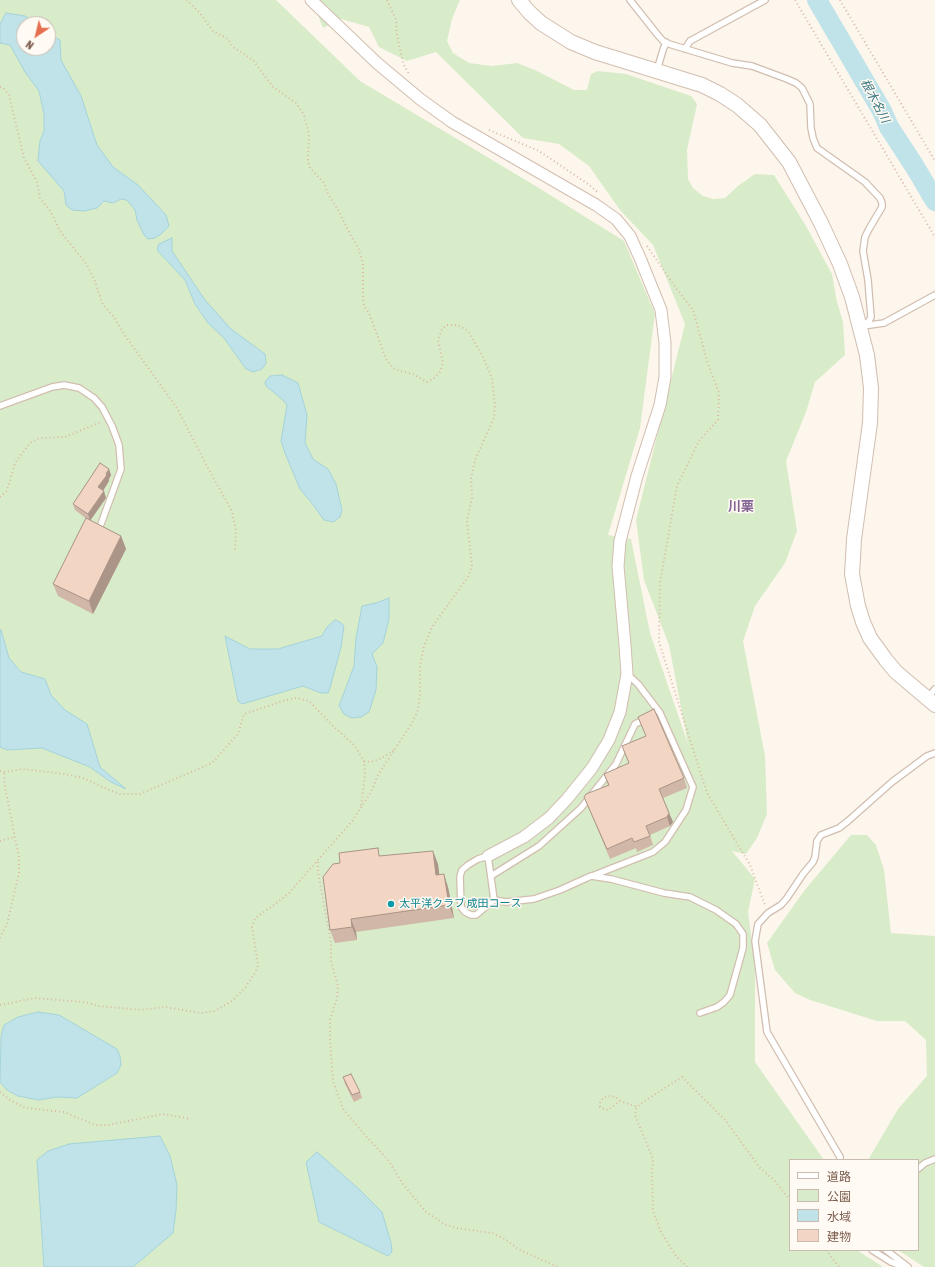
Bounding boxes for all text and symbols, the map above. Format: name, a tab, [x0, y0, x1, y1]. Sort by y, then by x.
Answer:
north arrow	[16, 16, 56, 56]
text: N	[24, 38, 36, 52]
water label: 根木名川	[857, 76, 893, 126]
district label: 川栗	[728, 499, 754, 515]
place label: 太平洋クラブ 成田コース	[399, 897, 522, 911]
marker: 太平洋クラブ 成田コース	[386, 899, 396, 909]
legend	[789, 1159, 919, 1251]
text: 道路	[827, 1170, 851, 1184]
text: 公園	[827, 1190, 851, 1204]
text: 水域	[827, 1210, 851, 1224]
text: 建物	[827, 1230, 851, 1244]

